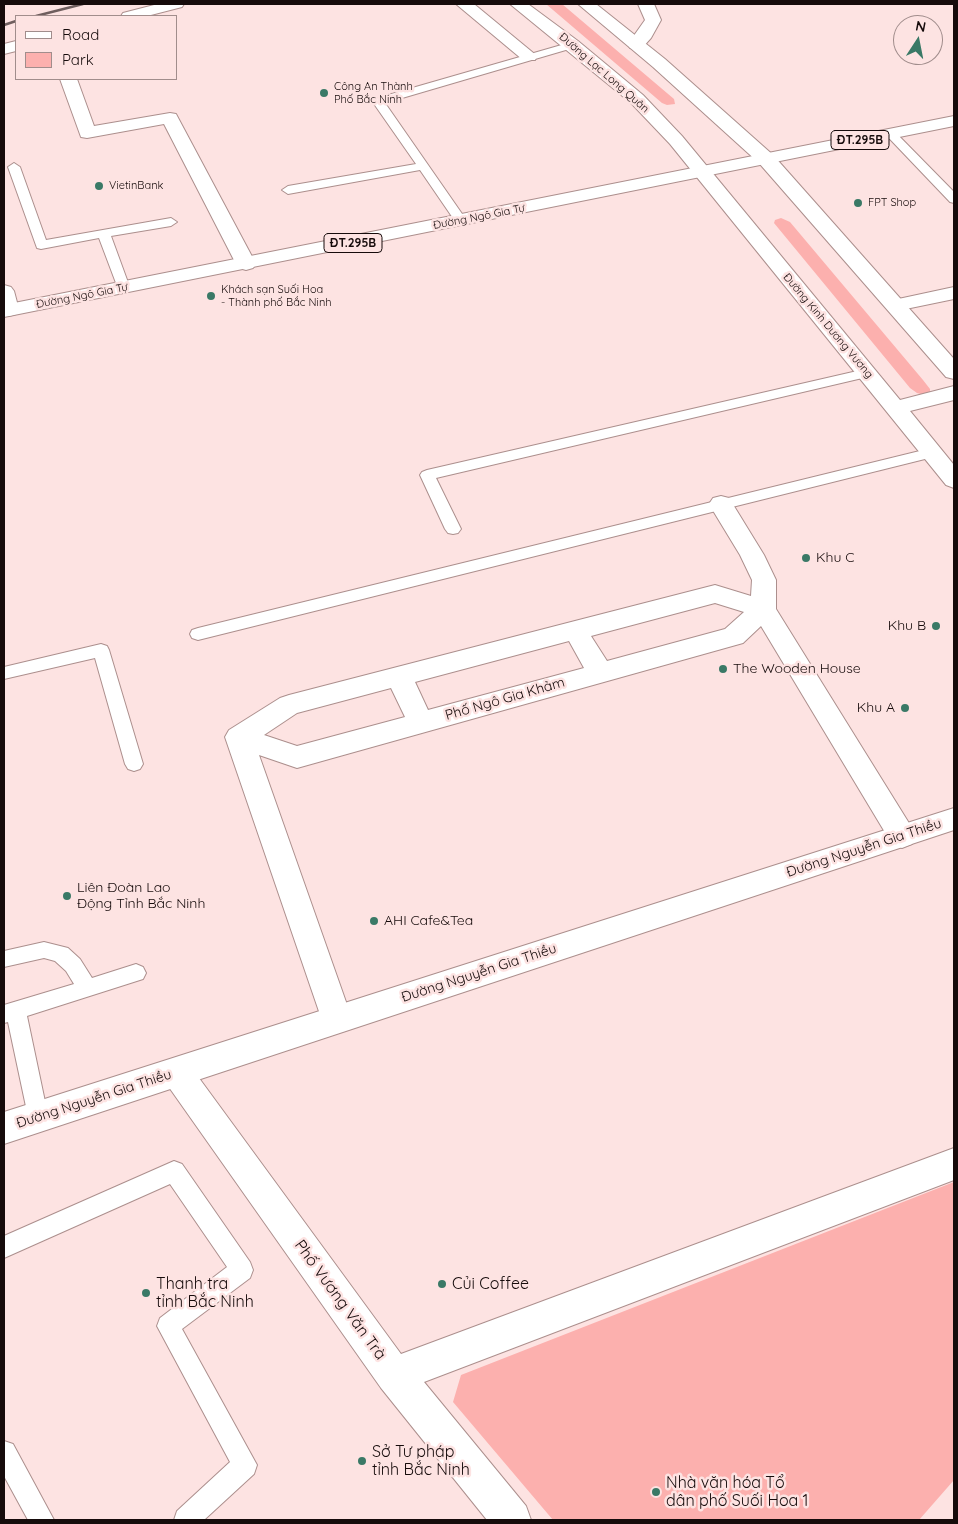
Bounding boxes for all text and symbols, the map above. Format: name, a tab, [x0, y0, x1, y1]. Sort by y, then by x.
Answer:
legend	[15, 15, 178, 80]
north arrow	[893, 15, 943, 65]
text: N	[914, 16, 927, 36]
text: Road	[62, 25, 99, 44]
street label: Đường Lạc Long Quân	[556, 30, 652, 116]
text: Park	[62, 50, 94, 69]
place label: Công An Thành Phố Bắc Ninh	[334, 80, 413, 106]
marker: Công An Thành Phố Bắc Ninh	[318, 87, 330, 99]
road number: ĐT.295B	[831, 130, 889, 150]
place label: VietinBank	[109, 179, 163, 193]
marker: VietinBank	[93, 180, 105, 192]
place label: FPT Shop	[868, 196, 916, 210]
marker: FPT Shop	[852, 197, 864, 209]
street label: Đường Ngô Gia Tự	[432, 202, 526, 232]
road number: ĐT.295B	[324, 234, 382, 252]
street label: Đường Kinh Dương Vương	[780, 271, 876, 381]
street label: Đường Ngô Gia Tự	[35, 281, 129, 311]
place label: Khách sạn Suối Hoa - Thành phố Bắc Ninh	[221, 283, 332, 309]
marker: Khách sạn Suối Hoa - Thành phố Bắc Ninh	[205, 290, 217, 302]
place label: Khu C	[816, 550, 854, 566]
marker: Khu C	[800, 552, 812, 564]
place label: Khu B	[888, 618, 926, 634]
marker: Khu B	[930, 620, 942, 632]
place label: The Wooden House	[733, 661, 861, 677]
marker: The Wooden House	[717, 663, 729, 675]
street label: Phố Ngô Gia Khảm	[443, 674, 567, 724]
place label: Khu A	[857, 700, 895, 716]
marker: Khu A	[899, 702, 911, 714]
street label: Đường Nguyễn Gia Thiều	[784, 815, 944, 881]
place label: Liên Đoàn Lao Động Tỉnh Bắc Ninh	[77, 880, 205, 912]
marker: Liên Đoàn Lao Động Tỉnh Bắc Ninh	[61, 890, 73, 902]
place label: AHI Cafe&Tea	[384, 913, 473, 929]
marker: AHI Cafe&Tea	[368, 915, 380, 927]
street label: Đường Nguyễn Gia Thiều	[399, 940, 559, 1006]
street label: Đường Nguyễn Gia Thiều	[14, 1066, 174, 1132]
street label: Phố Vương Văn Trà	[290, 1236, 390, 1364]
place label: Thanh tra tỉnh Bắc Ninh	[156, 1274, 254, 1312]
place label: Củi Coffee	[452, 1274, 529, 1294]
marker: Củi Coffee	[436, 1278, 448, 1290]
marker: Thanh tra tỉnh Bắc Ninh	[140, 1287, 152, 1299]
place label: Sở Tư pháp tỉnh Bắc Ninh	[372, 1442, 470, 1480]
marker: Sở Tư pháp tỉnh Bắc Ninh	[356, 1455, 368, 1467]
place label: Nhà văn hóa Tổ dân phố Suối Hoa 1	[666, 1473, 809, 1511]
marker: Nhà văn hóa Tổ dân phố Suối Hoa 1	[650, 1486, 662, 1498]

